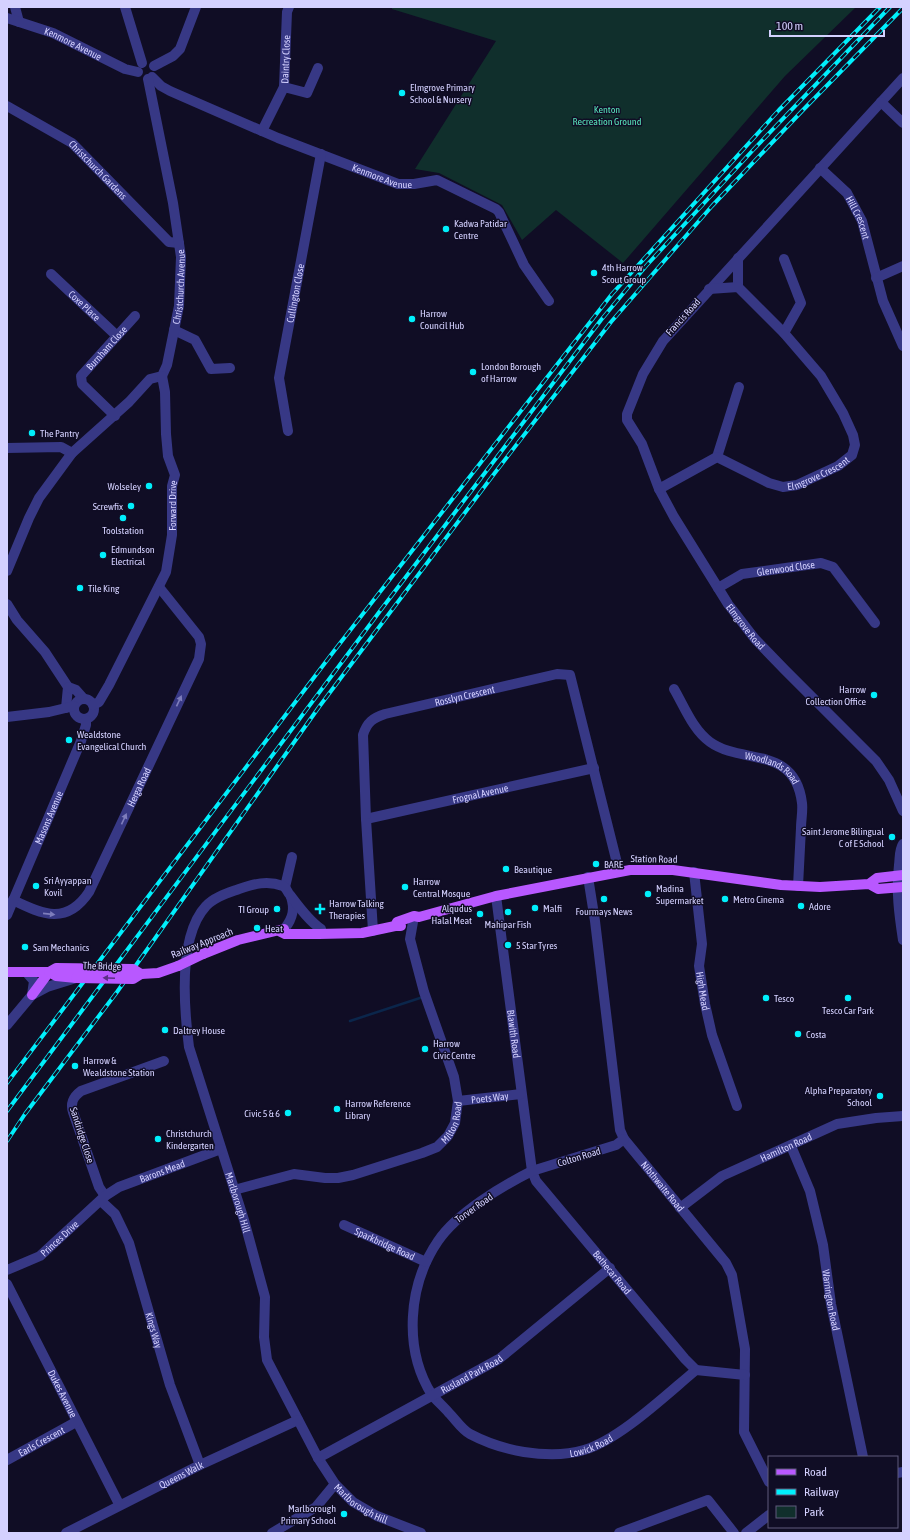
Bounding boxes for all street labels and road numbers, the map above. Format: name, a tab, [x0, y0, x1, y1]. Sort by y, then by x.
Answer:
street label: Kenmore Avenue	[43, 25, 104, 62]
street label: Daintry Close	[279, 34, 292, 84]
street label: Christchurch Gardens	[67, 138, 130, 202]
street label: Kenmore Avenue	[351, 161, 412, 190]
street label: Hill Crescent	[844, 194, 872, 241]
street label: Christchurch Avenue	[170, 248, 187, 325]
street label: Cullington Close	[284, 262, 306, 324]
street label: Coxe Place	[66, 288, 103, 323]
street label: Francis Road	[663, 296, 703, 338]
street label: Burnham Close	[84, 323, 129, 372]
street label: Elmgrove Crescent	[786, 454, 851, 492]
street label: Forward Drive	[167, 479, 179, 531]
street label: Glenwood Close	[756, 558, 816, 577]
street label: Elmgrove Road	[724, 602, 768, 652]
street label: Rosslyn Crescent	[434, 683, 496, 708]
street label: Woodlands Road	[744, 749, 802, 786]
street label: Herga Road	[125, 765, 153, 808]
street label: Frognal Avenue	[451, 782, 510, 805]
street label: Masons Avenue	[32, 789, 65, 846]
street label: Station Road	[630, 853, 678, 865]
street label: Railway Approach	[169, 926, 235, 960]
street label: The Bridge	[83, 960, 122, 972]
street label: High Mead	[694, 971, 712, 1012]
street label: Blawith Road	[505, 1009, 523, 1059]
street label: Poets Way	[471, 1090, 509, 1105]
street label: Milton Road	[438, 1101, 463, 1146]
street label: Sandridge Close	[68, 1106, 96, 1165]
street label: Hamilton Road	[758, 1131, 814, 1164]
street label: Colton Road	[556, 1145, 602, 1169]
street label: Barons Mead	[138, 1157, 187, 1184]
street label: Nibthwaite Road	[639, 1159, 687, 1214]
street label: Marlborough Hill	[224, 1171, 253, 1234]
street label: Torver Road	[453, 1191, 495, 1225]
street label: Princes Drive	[38, 1218, 81, 1258]
street label: Sparkbridge Road	[353, 1225, 417, 1262]
street label: Bethecar Road	[591, 1248, 634, 1296]
street label: Warrington Road	[821, 1269, 842, 1332]
street label: Kings Way	[144, 1311, 165, 1349]
street label: Rusland Park Road	[439, 1353, 505, 1395]
street label: Dukes Avenue	[46, 1368, 80, 1420]
street label: Earls Crescent	[16, 1424, 66, 1458]
street label: Lowick Road	[569, 1432, 615, 1459]
street label: Queens Walk	[157, 1459, 205, 1490]
street label: Marlborough Hill	[332, 1481, 390, 1525]

